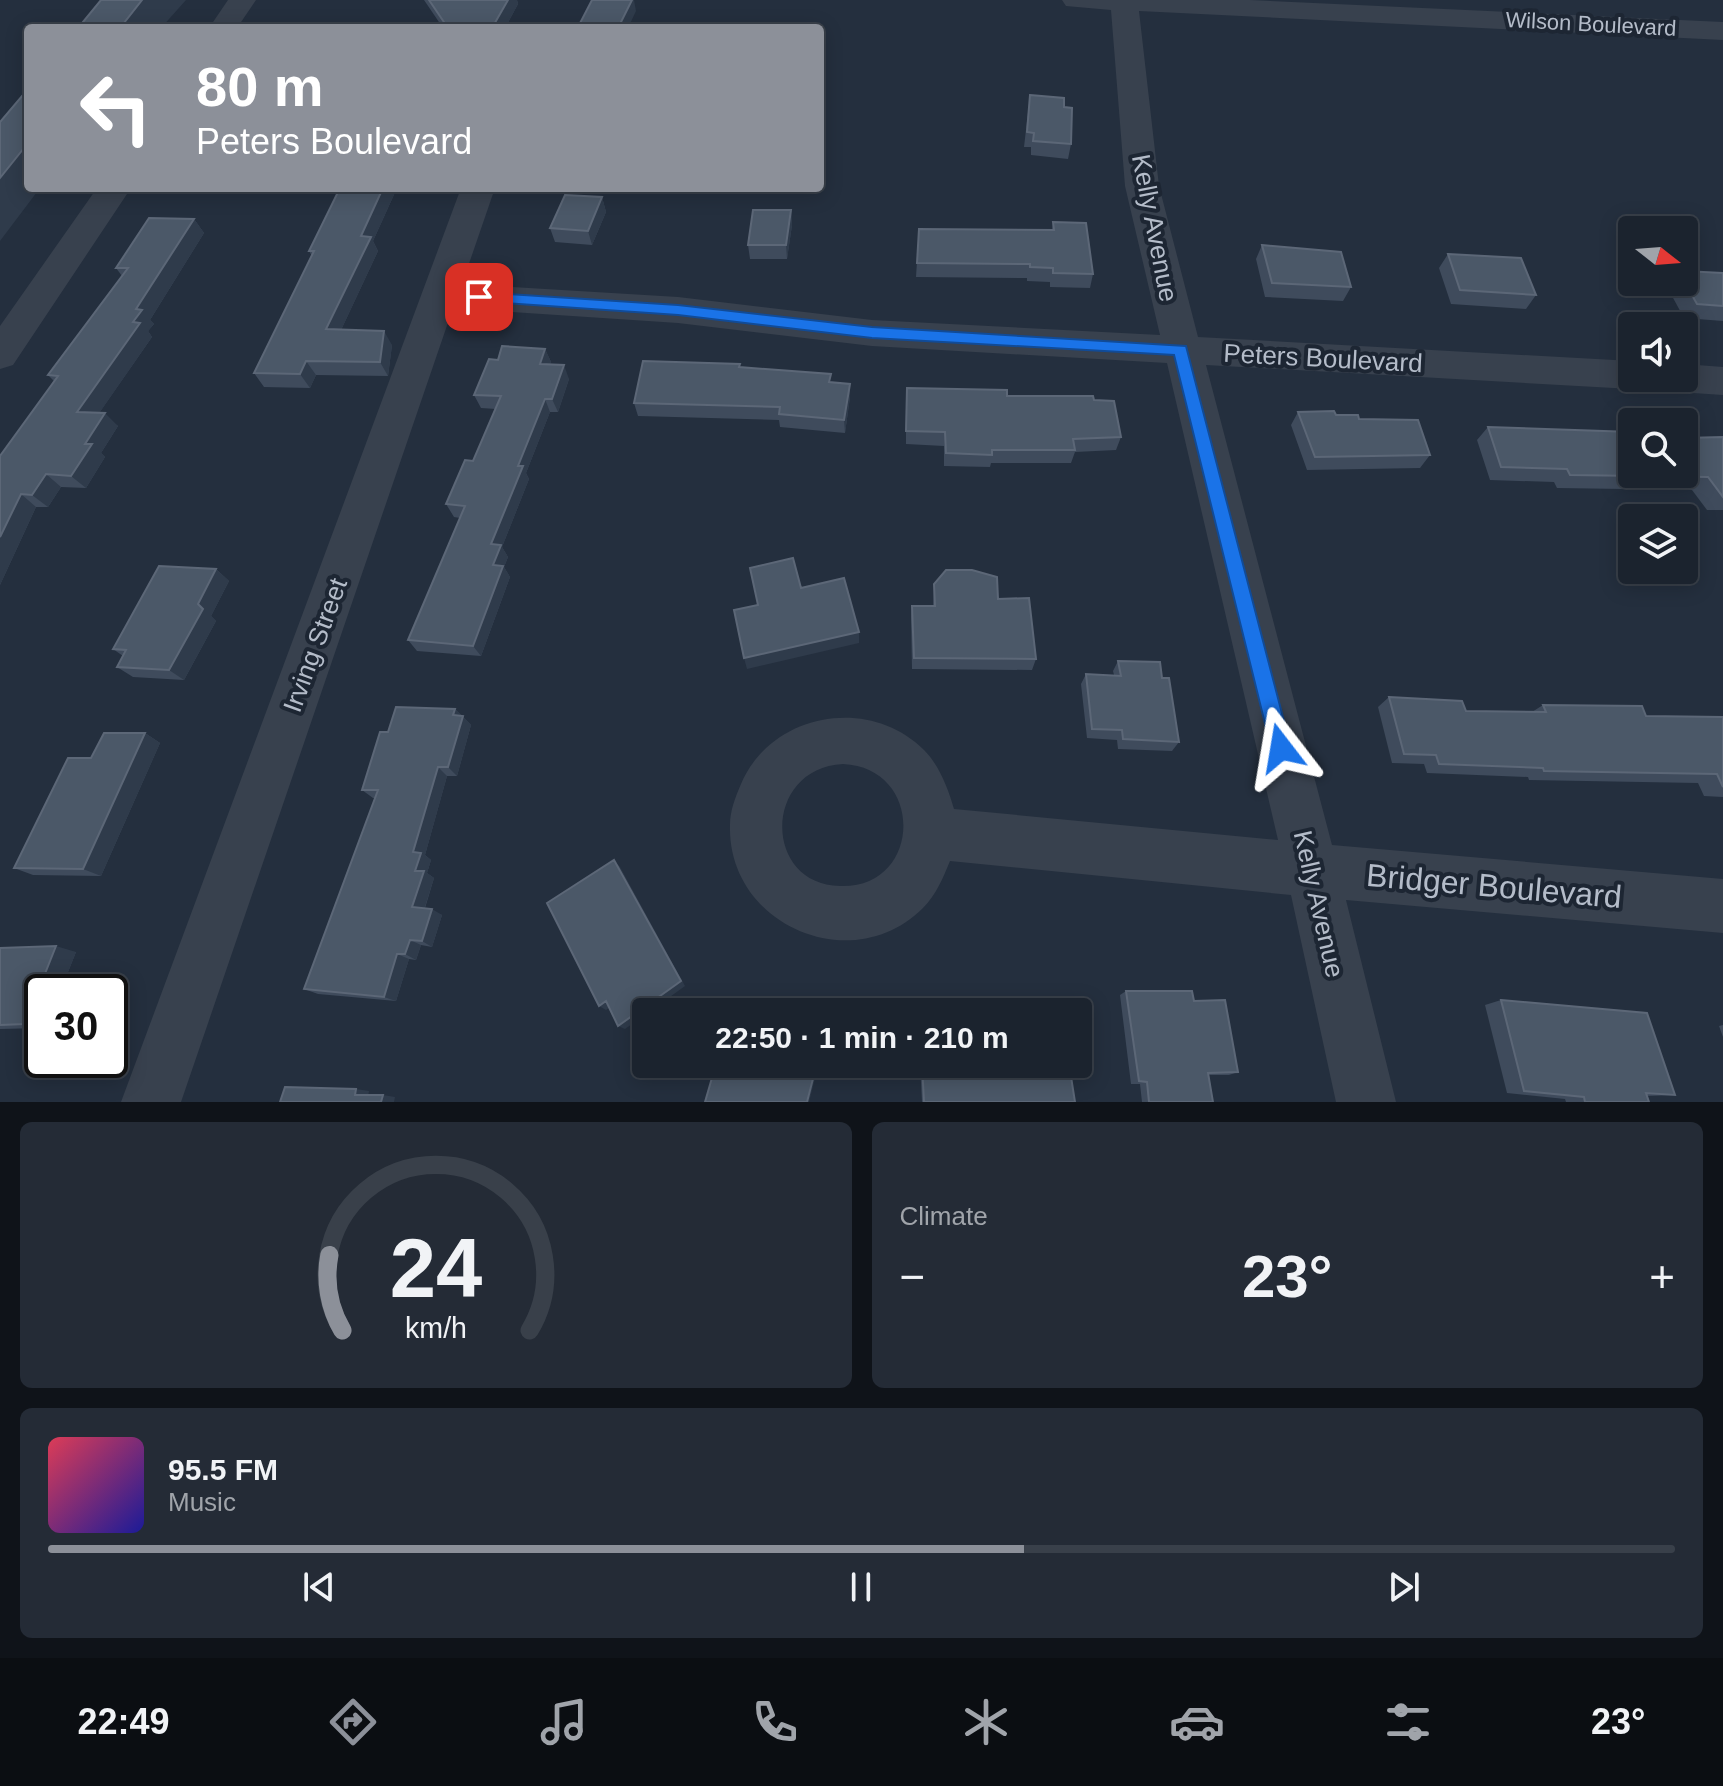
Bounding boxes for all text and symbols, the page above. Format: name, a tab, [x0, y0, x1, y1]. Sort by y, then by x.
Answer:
street label: Wilson Boulevard	[1505, 7, 1677, 41]
text: 80 m	[196, 55, 324, 118]
icon: left	[64, 56, 168, 160]
text: Peters Boulevard	[196, 121, 472, 162]
street label: Kelly Avenue	[1126, 152, 1184, 304]
north arrow	[1618, 216, 1698, 296]
map controls	[1618, 216, 1698, 584]
pin	[445, 263, 513, 331]
icon: arrive	[457, 275, 501, 319]
button: sound	[1618, 312, 1698, 392]
street label: Peters Boulevard	[1223, 338, 1423, 378]
button: search	[1618, 408, 1698, 488]
button: layers	[1618, 504, 1698, 584]
street label: Irving Street	[277, 573, 353, 716]
position arrow	[1239, 706, 1323, 790]
street label: Kelly Avenue	[1288, 828, 1350, 980]
street label: Bridger Boulevard	[1365, 857, 1623, 915]
speed limit sign: 30	[24, 974, 128, 1078]
text: 22:50 · 1 min · 210 m	[715, 1021, 1009, 1054]
text: Climate	[900, 1201, 988, 1231]
text: 24	[389, 1222, 482, 1315]
text: 23°	[1242, 1243, 1333, 1310]
text: −	[900, 1252, 925, 1301]
text: +	[1649, 1252, 1675, 1301]
text: km/h	[405, 1312, 467, 1344]
text: 95.5 FM	[168, 1453, 278, 1486]
text: Music	[168, 1487, 236, 1517]
icon: previous	[297, 1565, 341, 1609]
icon: pause	[839, 1565, 883, 1609]
icon: next	[1382, 1565, 1426, 1609]
icon: directions	[325, 1694, 381, 1750]
icon: music	[536, 1694, 592, 1750]
icon: phone	[747, 1694, 803, 1750]
icon: climate	[958, 1694, 1014, 1750]
icon: car	[1169, 1694, 1225, 1750]
icon: filters	[1380, 1694, 1436, 1750]
text: 22:49	[78, 1701, 170, 1742]
text: 23°	[1591, 1701, 1645, 1742]

